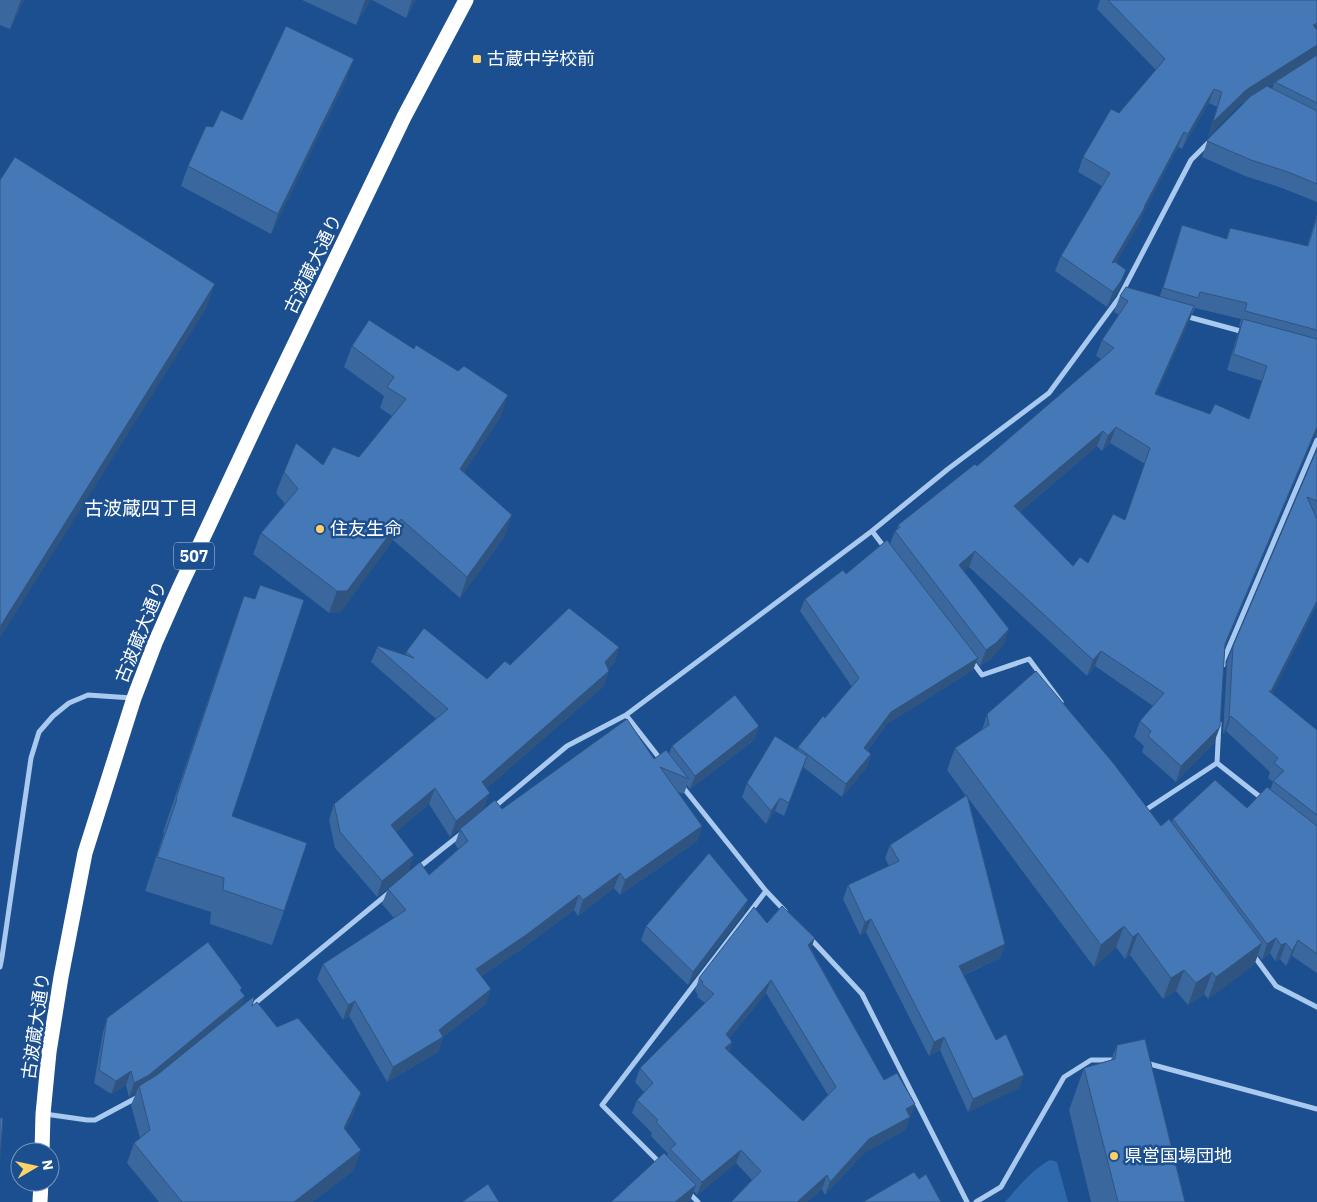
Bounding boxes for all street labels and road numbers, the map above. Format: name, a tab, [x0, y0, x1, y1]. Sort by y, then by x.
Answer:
street label: 古波蔵大通り	[279, 210, 347, 317]
road number: 507	[174, 542, 214, 570]
street label: 古波蔵大通り	[110, 577, 171, 686]
street label: 古波蔵大通り	[17, 971, 54, 1081]

